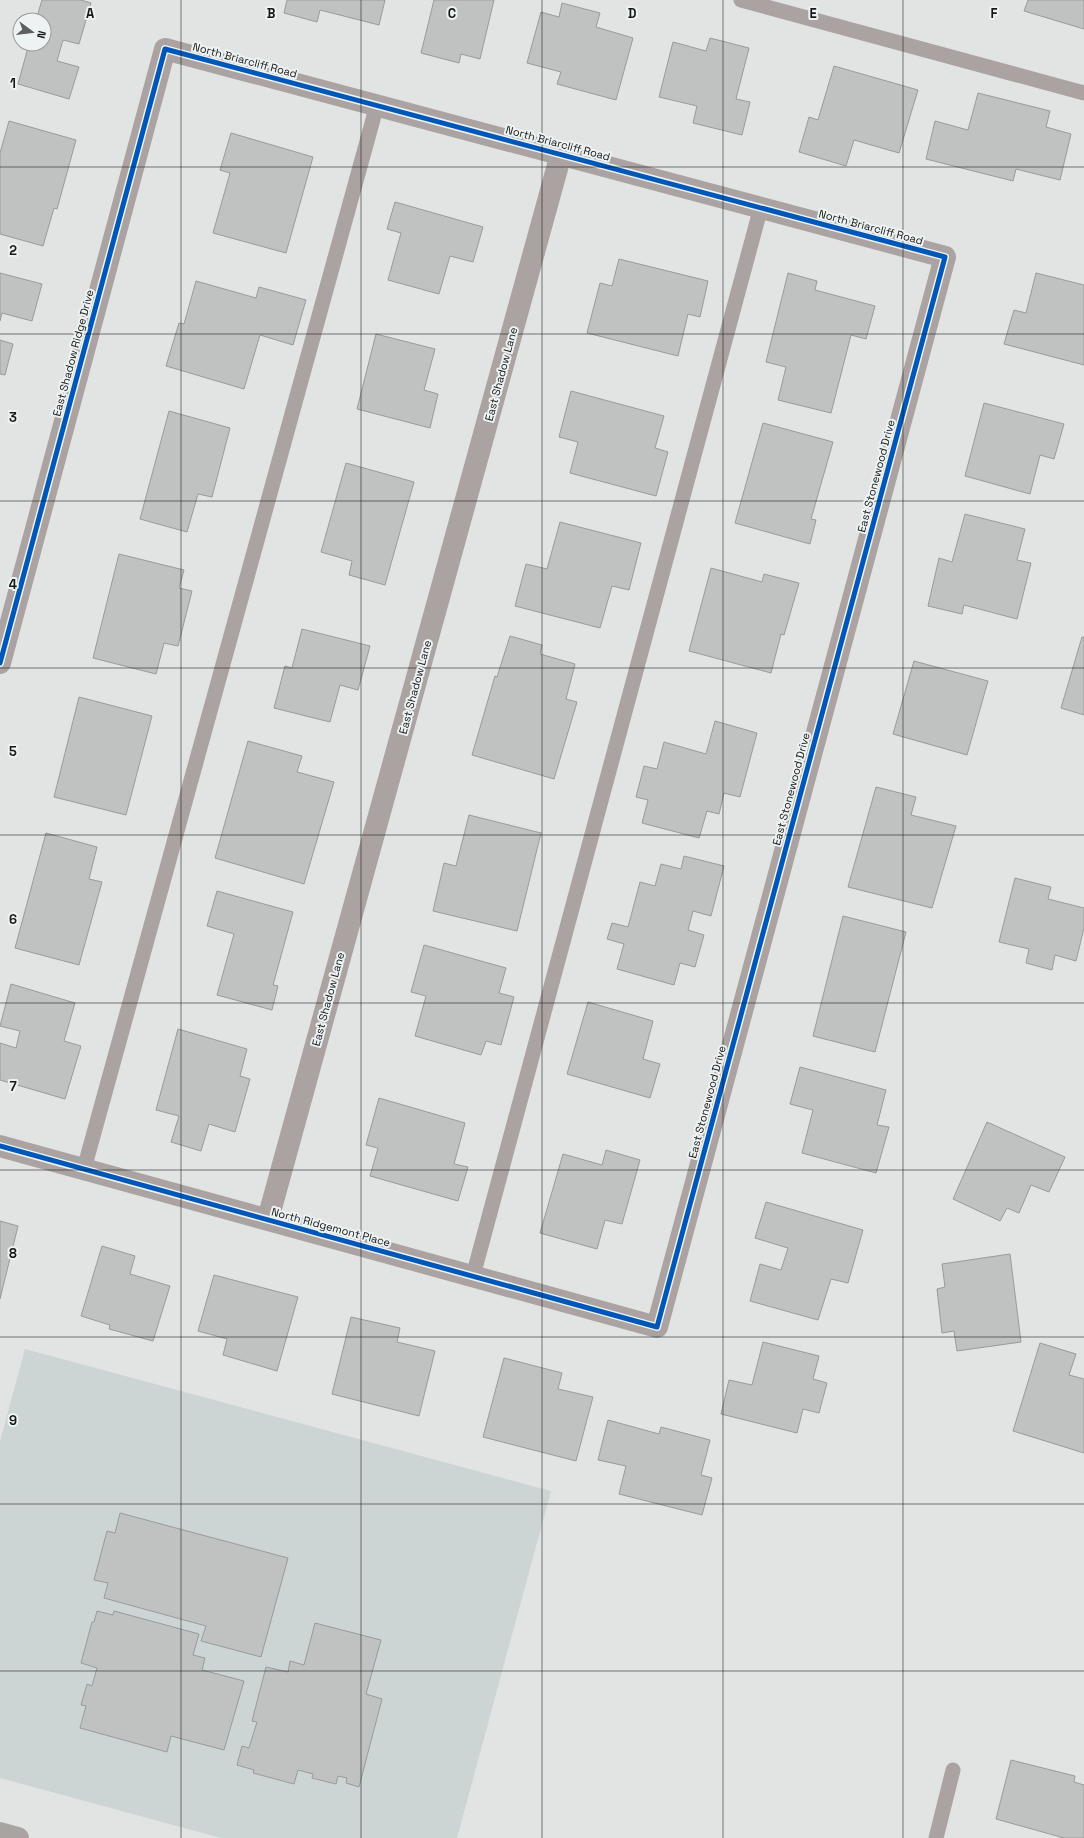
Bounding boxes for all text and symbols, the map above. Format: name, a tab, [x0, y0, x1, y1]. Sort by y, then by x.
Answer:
text: A	[86, 5, 95, 22]
text: B	[267, 5, 276, 22]
text: C	[448, 5, 456, 22]
text: D	[628, 5, 637, 22]
text: E	[809, 5, 817, 22]
text: F	[991, 5, 998, 22]
north arrow	[12, 12, 52, 52]
text: N	[34, 29, 49, 40]
street label: North Briarcliff Road	[191, 39, 299, 81]
text: 1	[10, 75, 16, 92]
street label: North Briarcliff Road	[504, 122, 612, 164]
street label: North Briarcliff Road	[817, 206, 925, 248]
text: 2	[9, 242, 17, 259]
street label: East Shadow Ridge Drive	[49, 288, 97, 418]
street label: East Shadow Lane	[482, 325, 520, 423]
text: 3	[9, 409, 17, 426]
street label: East Stonewood Drive	[854, 418, 898, 534]
text: 4	[9, 576, 17, 593]
street label: East Shadow Lane	[396, 638, 434, 736]
street label: East Stonewood Drive	[769, 731, 813, 847]
text: 5	[9, 743, 17, 760]
text: 6	[9, 911, 17, 928]
street label: East Shadow Lane	[309, 950, 347, 1048]
street label: East Stonewood Drive	[685, 1044, 729, 1160]
text: 7	[9, 1078, 17, 1095]
street label: North Ridgemont Place	[270, 1204, 392, 1250]
text: 8	[9, 1245, 17, 1262]
text: 9	[9, 1412, 17, 1429]

